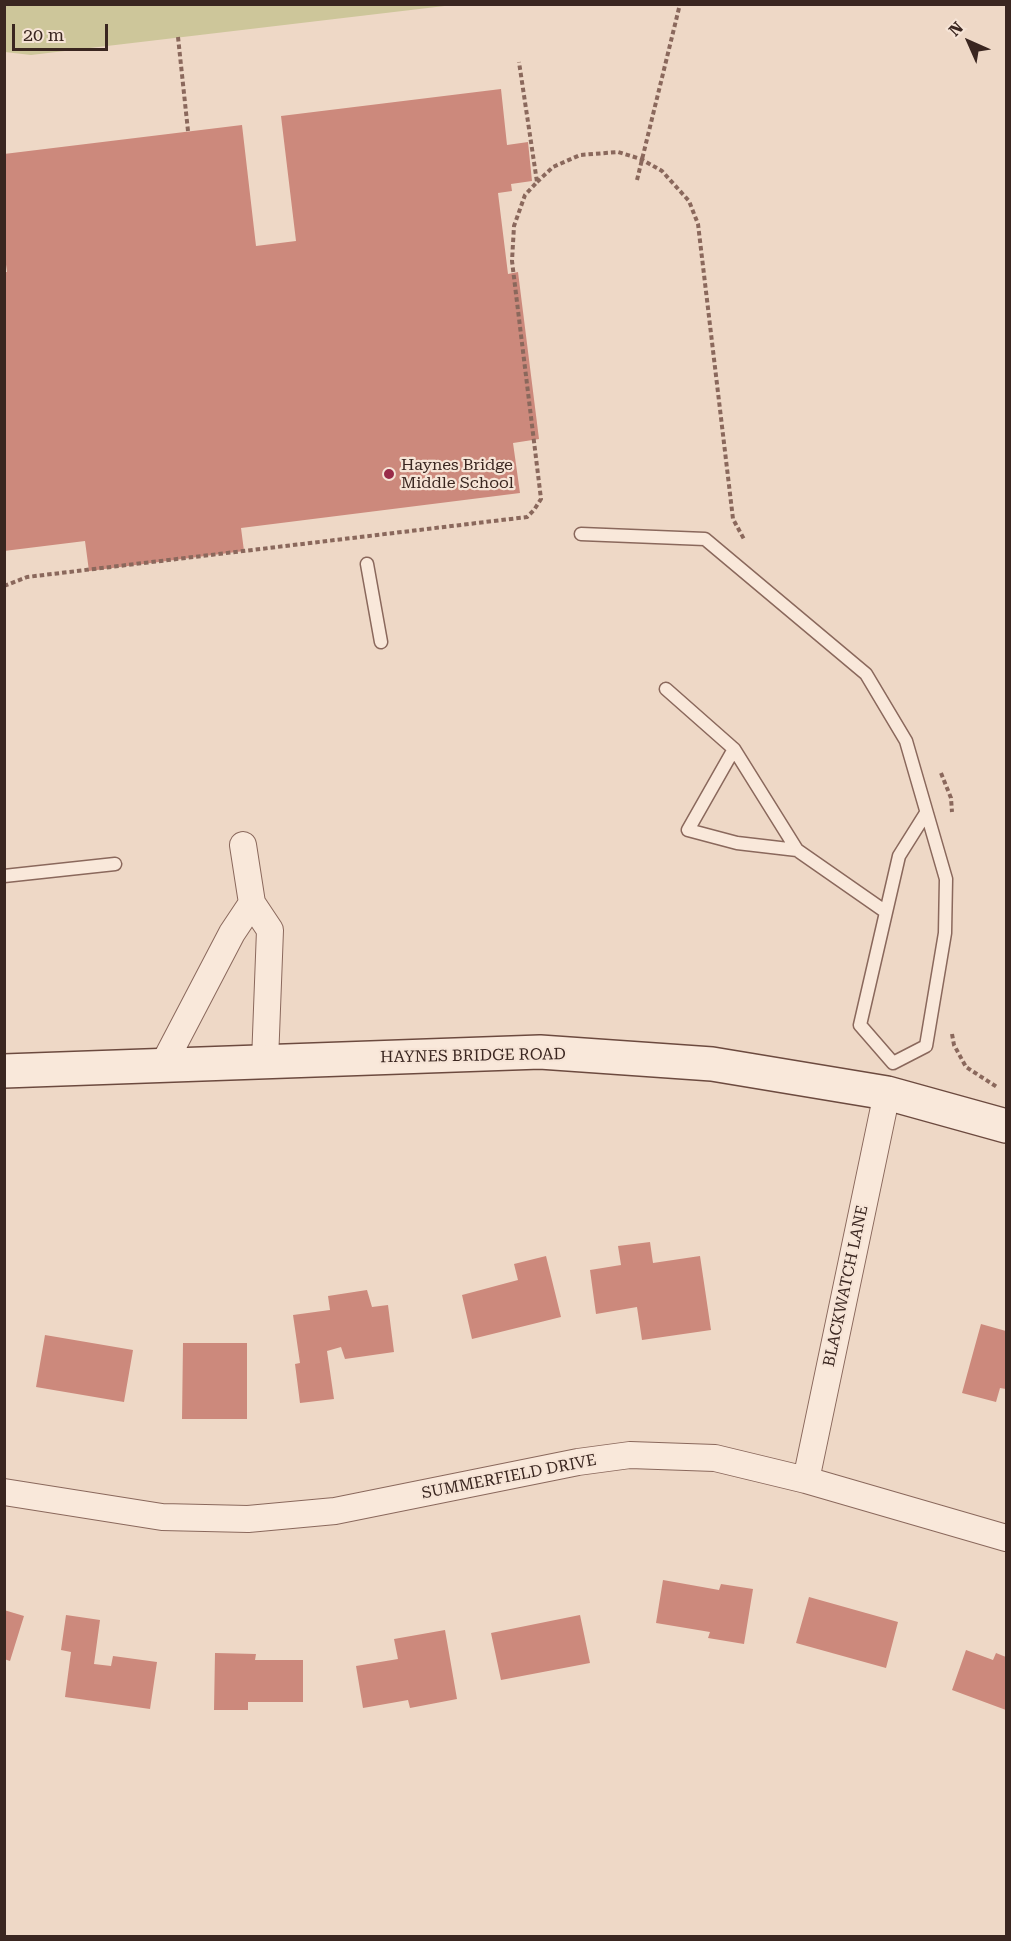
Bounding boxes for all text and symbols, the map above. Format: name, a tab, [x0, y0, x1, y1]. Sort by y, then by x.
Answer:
scale bar	[15, 12, 111, 50]
north arrow	[939, 12, 999, 72]
text: N	[945, 18, 967, 40]
text: 20 m	[23, 24, 64, 45]
place label: Haynes Bridge Middle School	[401, 455, 514, 493]
marker: Haynes Bridge Middle School	[382, 467, 396, 481]
street label: HAYNES BRIDGE ROAD	[380, 1045, 566, 1067]
street label: BLACKWATCH LANE	[820, 1204, 872, 1368]
street label: SUMMERFIELD DRIVE	[420, 1451, 598, 1503]

